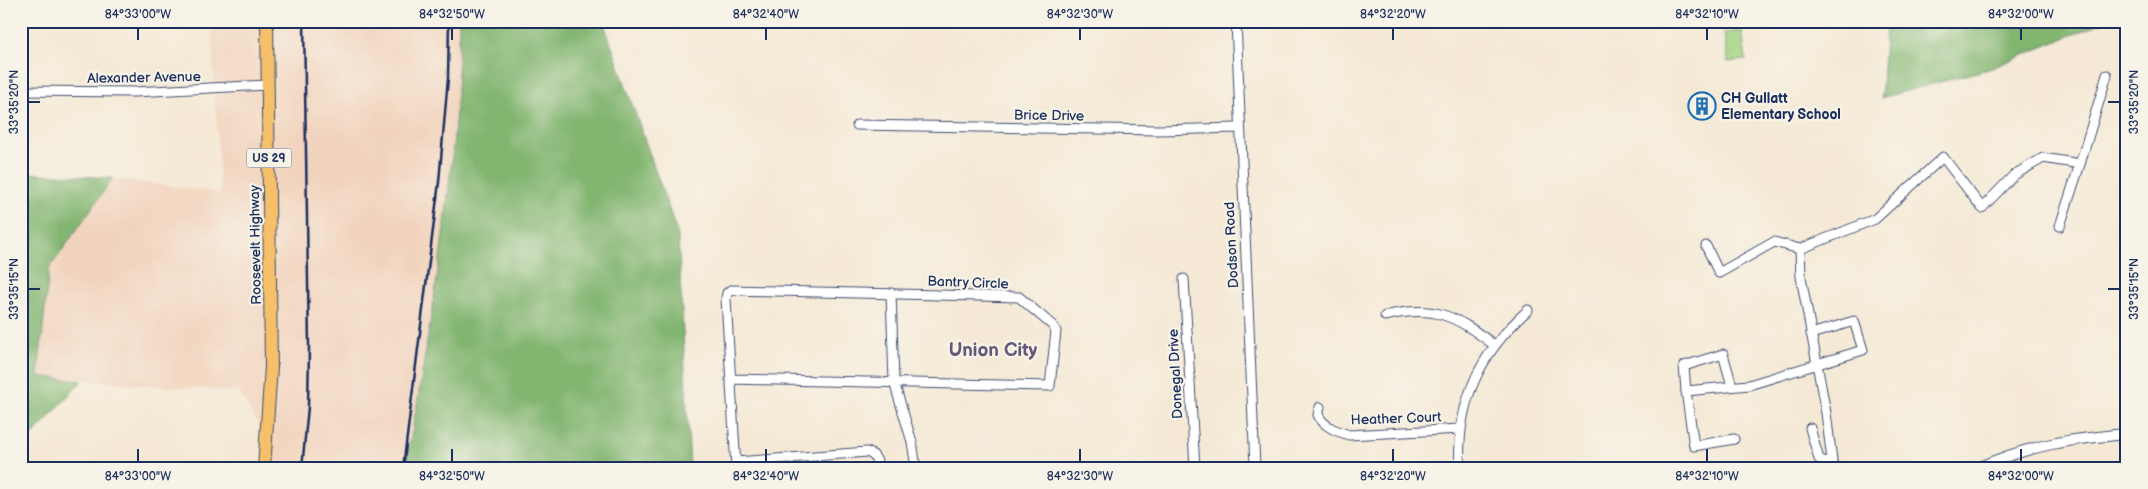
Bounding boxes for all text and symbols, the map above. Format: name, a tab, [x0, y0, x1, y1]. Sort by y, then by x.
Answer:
text: 84°33'00"W	[105, 7, 171, 22]
text: 84°32'50"W	[419, 7, 485, 22]
text: 84°32'40"W	[733, 7, 799, 22]
text: 84°32'30"W	[1047, 7, 1113, 22]
text: 84°32'20"W	[1360, 7, 1426, 22]
text: 84°32'10"W	[1675, 7, 1739, 22]
text: 84°32'00"W	[1988, 7, 2054, 22]
street label: Alexander Avenue	[87, 68, 201, 87]
text: 33°35'20"N	[7, 70, 22, 134]
text: 33°35'20"N	[2127, 70, 2142, 134]
place label: CH Gullatt Elementary School	[1721, 90, 1841, 123]
building icon: CH Gullatt Elementary School	[1687, 91, 1717, 121]
street label: Brice Drive	[1014, 106, 1084, 125]
road number: US 29	[246, 148, 292, 168]
street label: Roosevelt Highway	[246, 184, 265, 305]
street label: Dodson Road	[1221, 201, 1242, 289]
text: 33°35'15"N	[7, 258, 22, 320]
text: 33°35'15"N	[2127, 258, 2142, 320]
street label: Bantry Circle	[927, 273, 1009, 292]
street label: Donegal Drive	[1165, 329, 1186, 419]
district label: Union City	[949, 339, 1038, 362]
street label: Heather Court	[1350, 408, 1442, 429]
text: 84°33'00"W	[105, 469, 171, 484]
text: 84°32'50"W	[419, 469, 485, 484]
text: 84°32'40"W	[733, 469, 799, 484]
text: 84°32'30"W	[1047, 469, 1113, 484]
text: 84°32'20"W	[1360, 469, 1426, 484]
text: 84°32'10"W	[1675, 469, 1739, 484]
text: 84°32'00"W	[1988, 469, 2054, 484]

